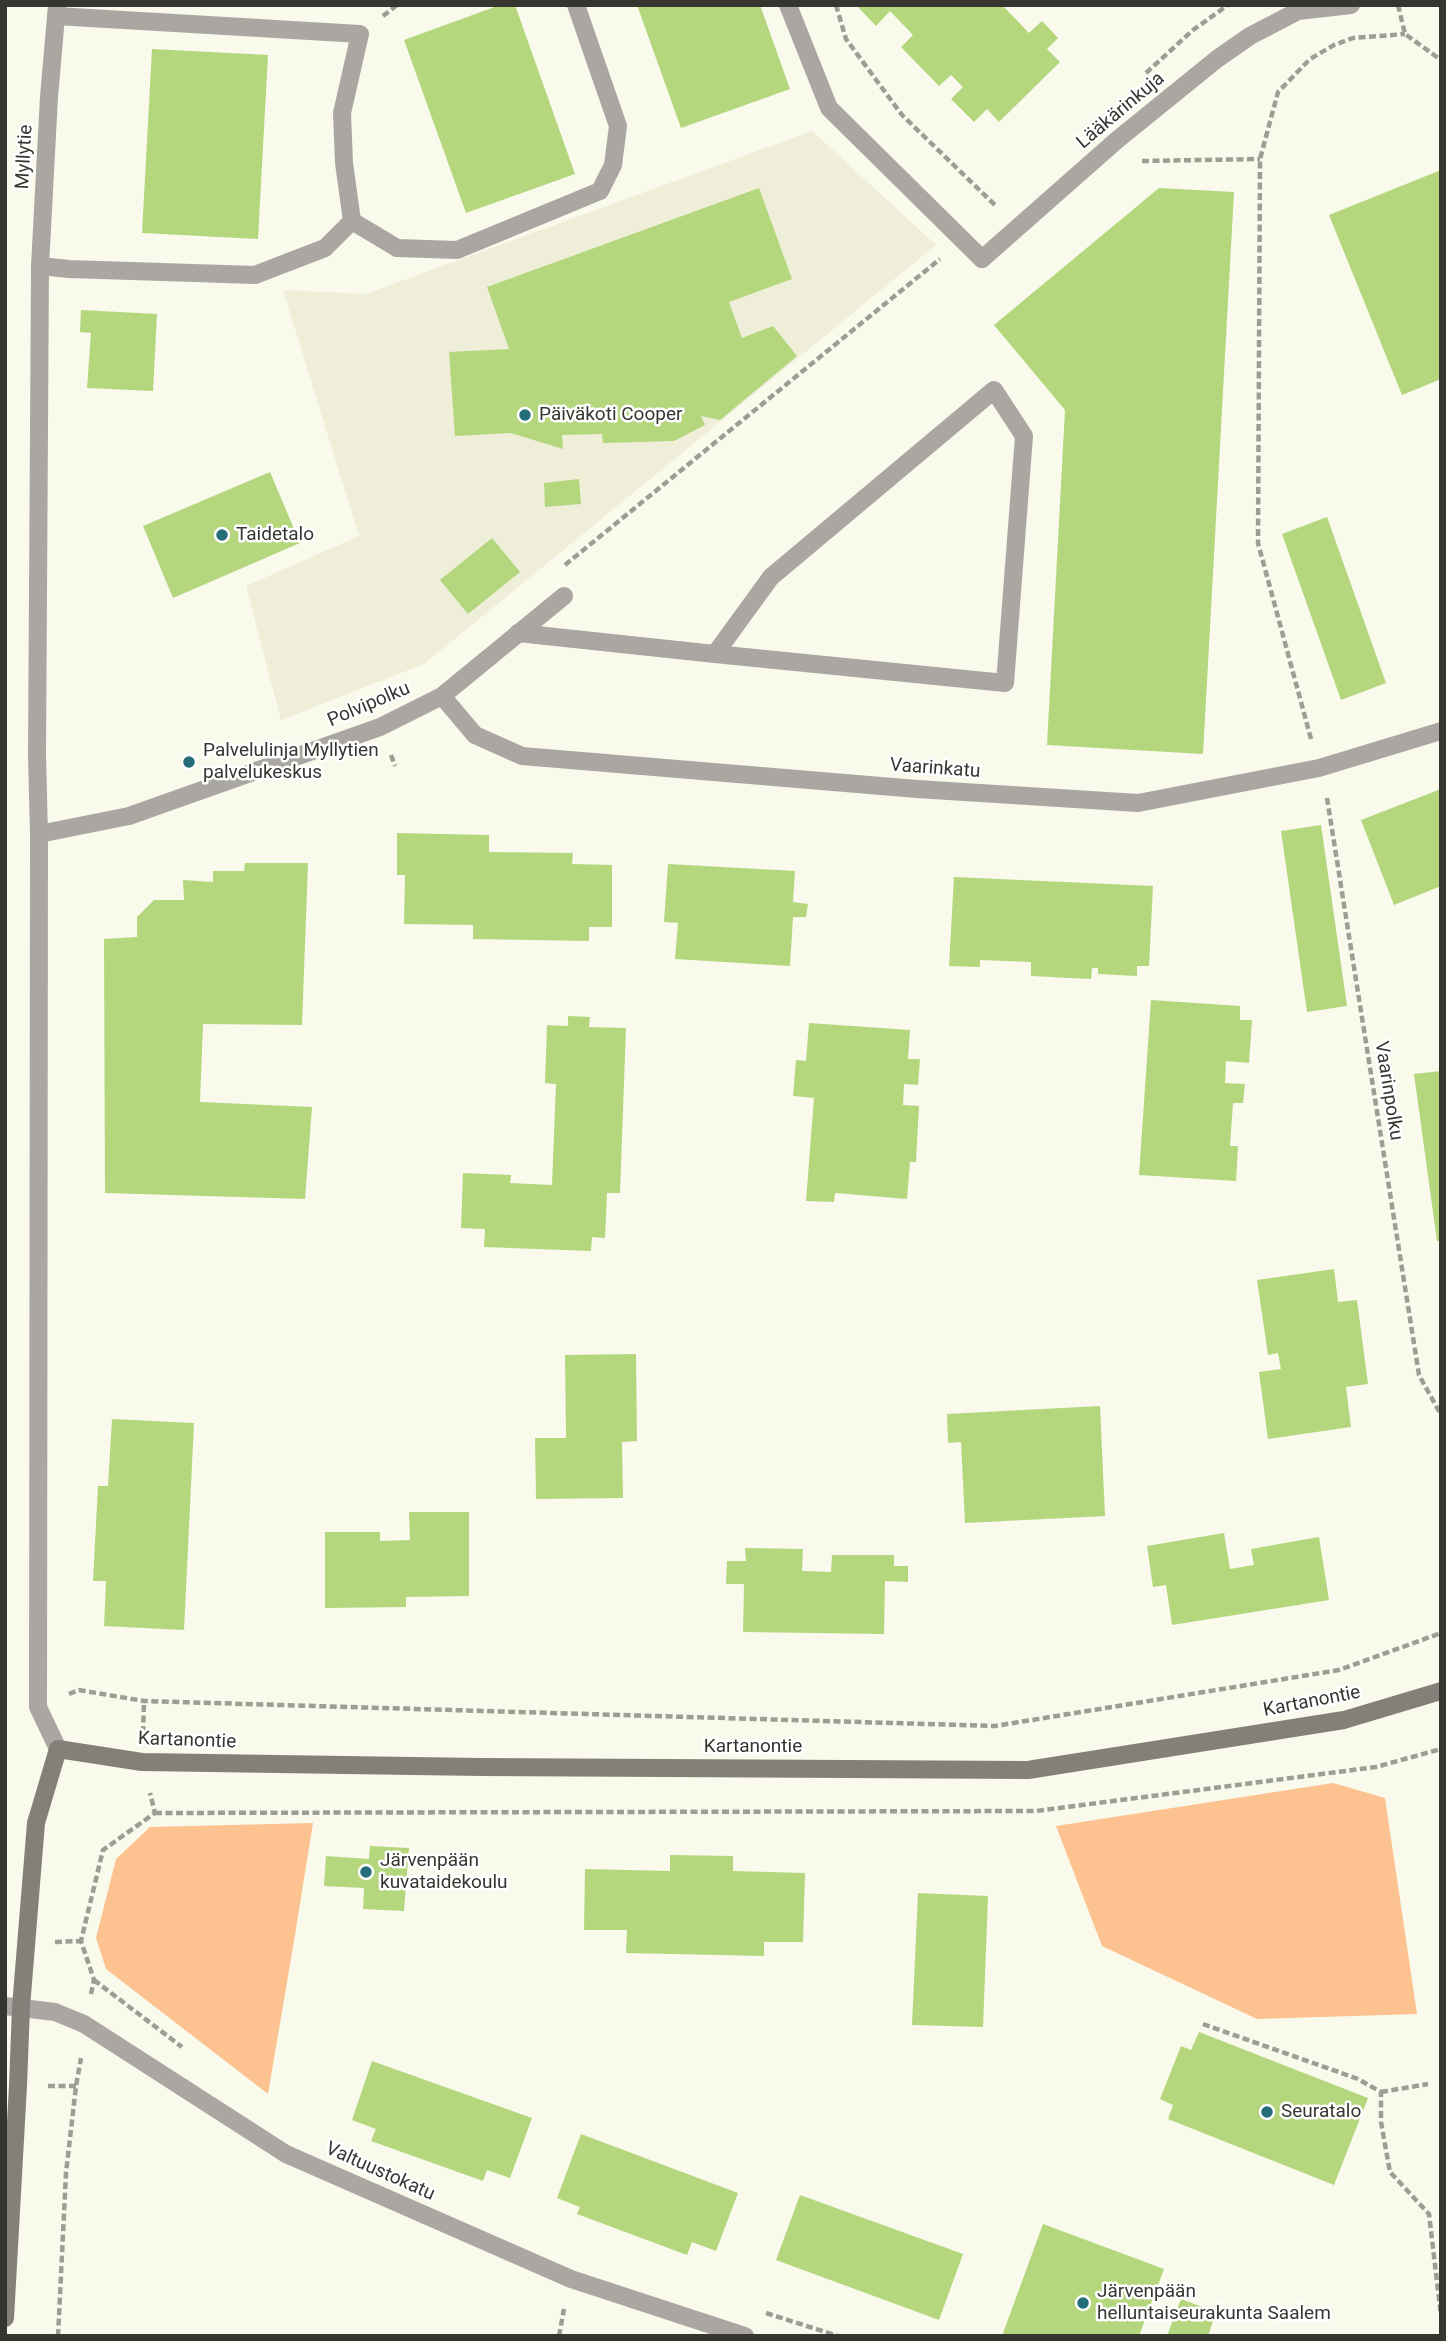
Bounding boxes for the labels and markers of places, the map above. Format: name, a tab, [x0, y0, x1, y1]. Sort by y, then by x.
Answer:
place label: Päiväkoti Cooper	[539, 404, 682, 426]
marker: Päiväkoti Cooper	[517, 407, 533, 423]
place label: Taidetalo	[236, 524, 314, 546]
marker: Taidetalo	[214, 527, 230, 543]
place label: Palvelulinja Myllytien palvelukeskus	[203, 740, 379, 784]
marker: Palvelulinja Myllytien palvelukeskus	[181, 754, 197, 770]
place label: Järvenpään kuvataidekoulu	[380, 1850, 507, 1894]
marker: Järvenpään kuvataidekoulu	[358, 1864, 374, 1880]
place label: Seuratalo	[1281, 2101, 1361, 2123]
marker: Seuratalo	[1259, 2104, 1275, 2120]
place label: Järvenpään helluntaiseurakunta Saalem	[1097, 2281, 1331, 2325]
marker: Järvenpään helluntaiseurakunta Saalem	[1075, 2295, 1091, 2311]

